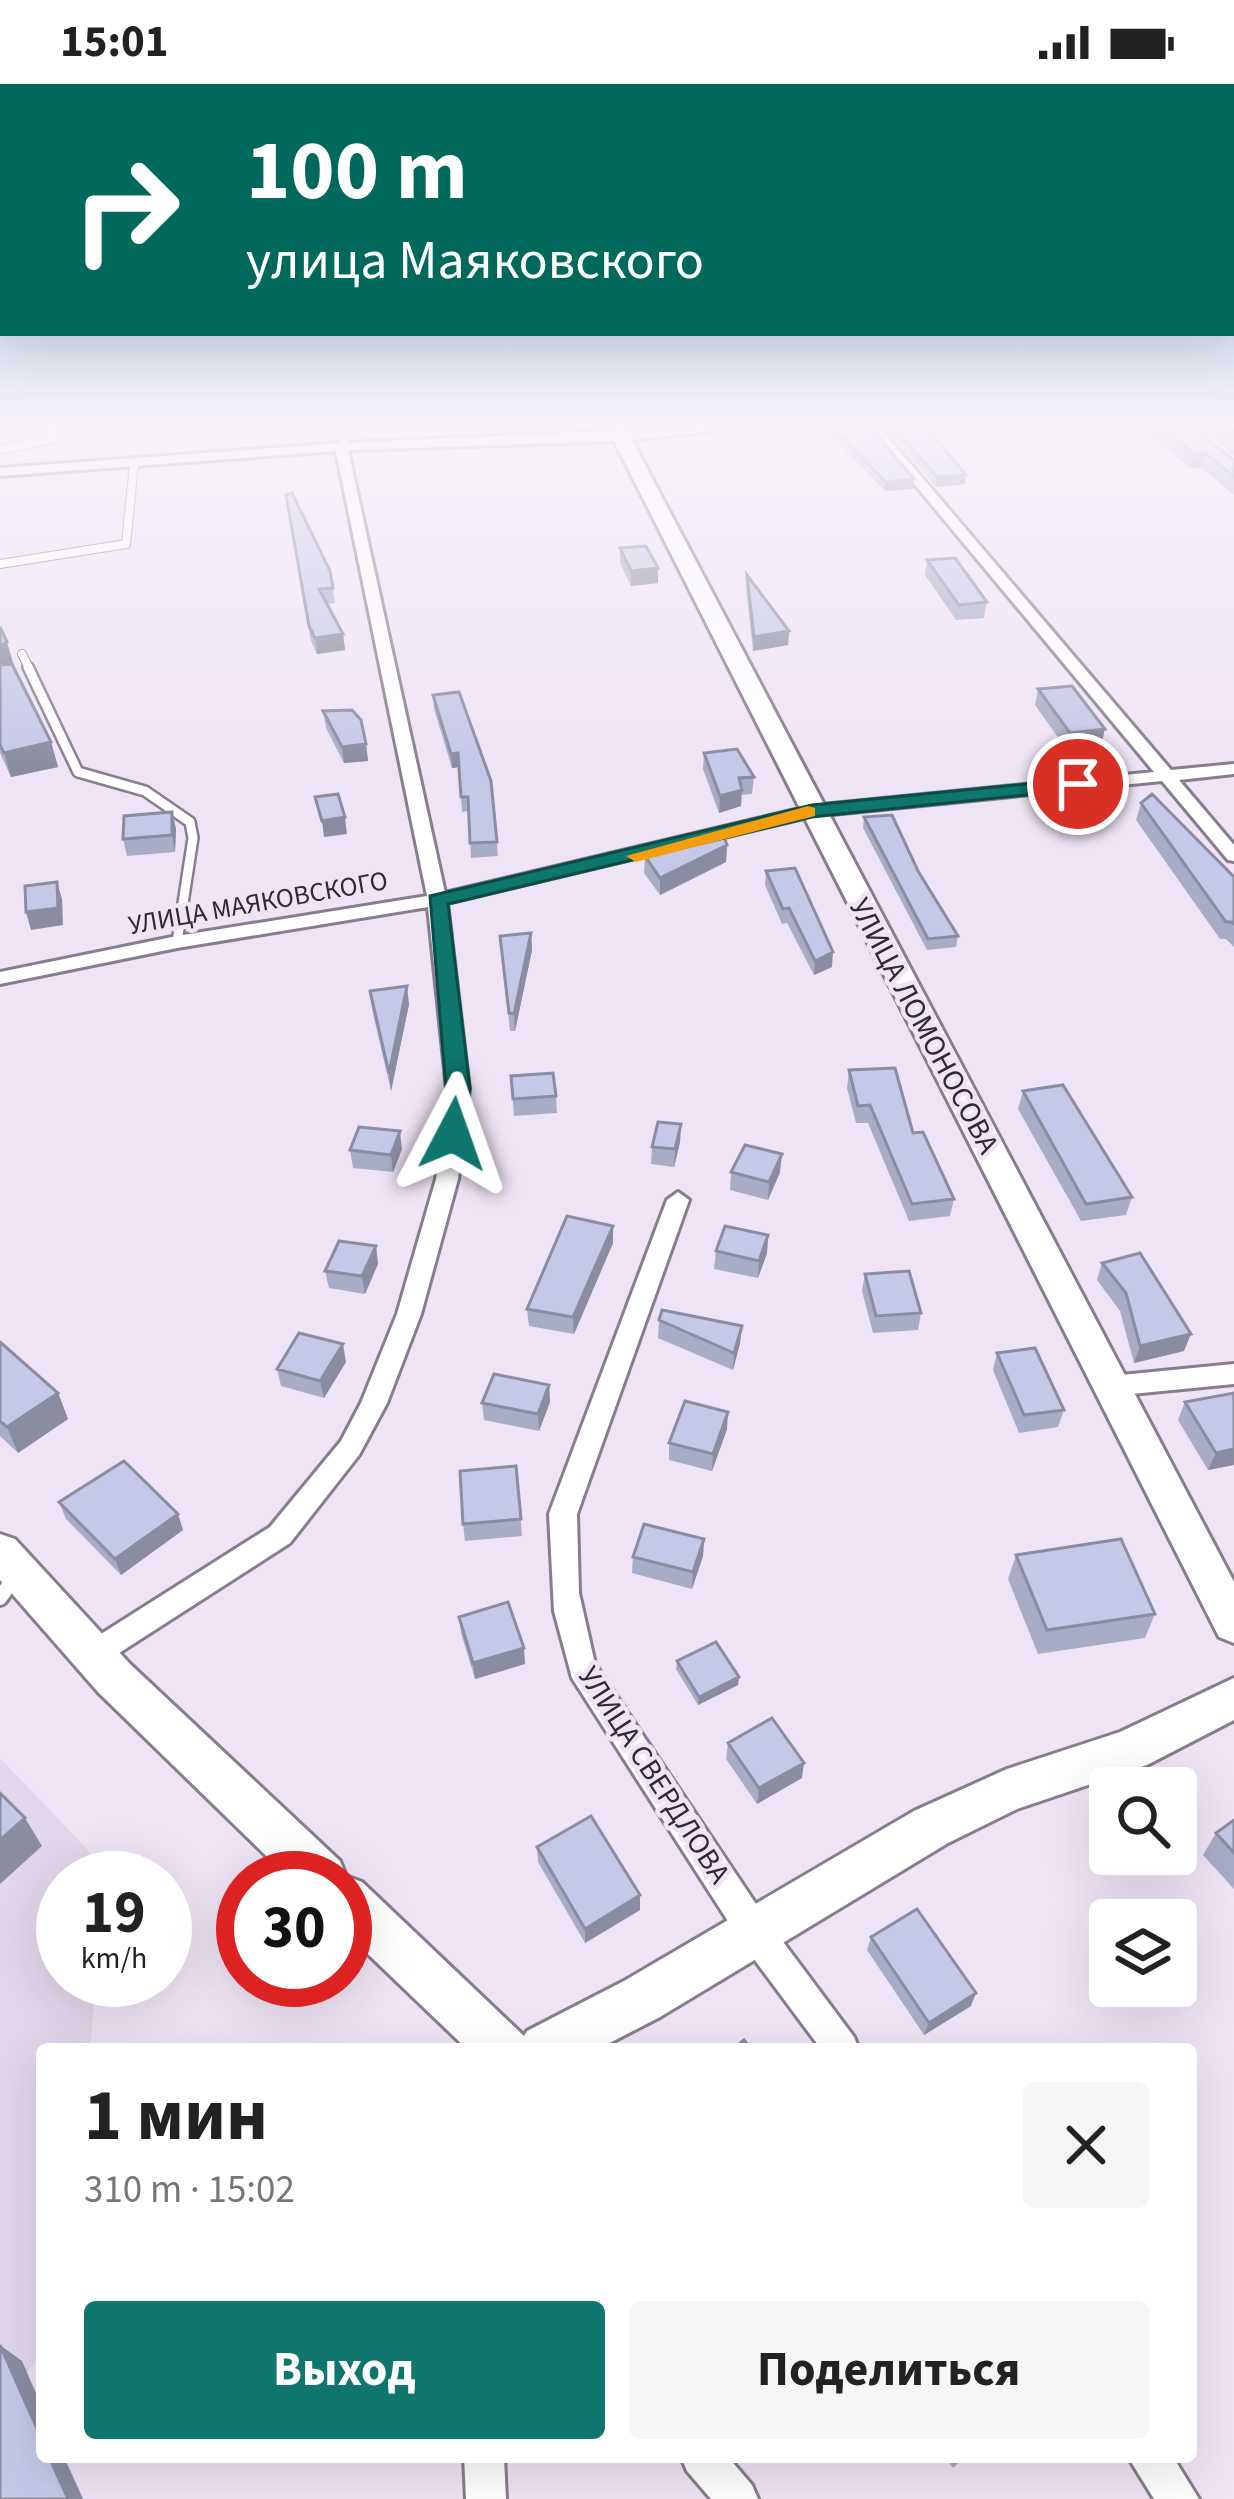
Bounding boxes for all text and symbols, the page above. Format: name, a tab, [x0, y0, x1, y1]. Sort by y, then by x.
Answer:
text: 15:01	[60, 10, 169, 74]
text: 100 m	[246, 112, 468, 232]
icon: right	[48, 132, 204, 288]
text: улица Маяковского	[246, 223, 704, 300]
pin	[1027, 733, 1129, 835]
icon: arrive	[1045, 751, 1111, 817]
street label: УЛИЦА МАЯКОВСКОГО	[125, 861, 391, 945]
street label: УЛИЦА ЛОМОНОСОВА	[838, 891, 1010, 1162]
position arrow	[390, 1071, 516, 1197]
street label: УЛИЦА СВЕРДЛОВА	[567, 1658, 741, 1893]
map controls	[1089, 1767, 1197, 2007]
button: search	[1089, 1767, 1197, 1875]
speed limit sign: 30	[216, 1851, 372, 2007]
text: 19	[82, 1871, 146, 1956]
button: layers	[1089, 1899, 1197, 2007]
text: km/h	[81, 1937, 147, 1980]
text: 1 мин	[84, 2065, 268, 2168]
button: close	[1023, 2082, 1149, 2208]
text: 310 m · 15:02	[84, 2162, 295, 2218]
button: Выход	[84, 2301, 605, 2439]
button: Поделиться	[629, 2301, 1149, 2439]

